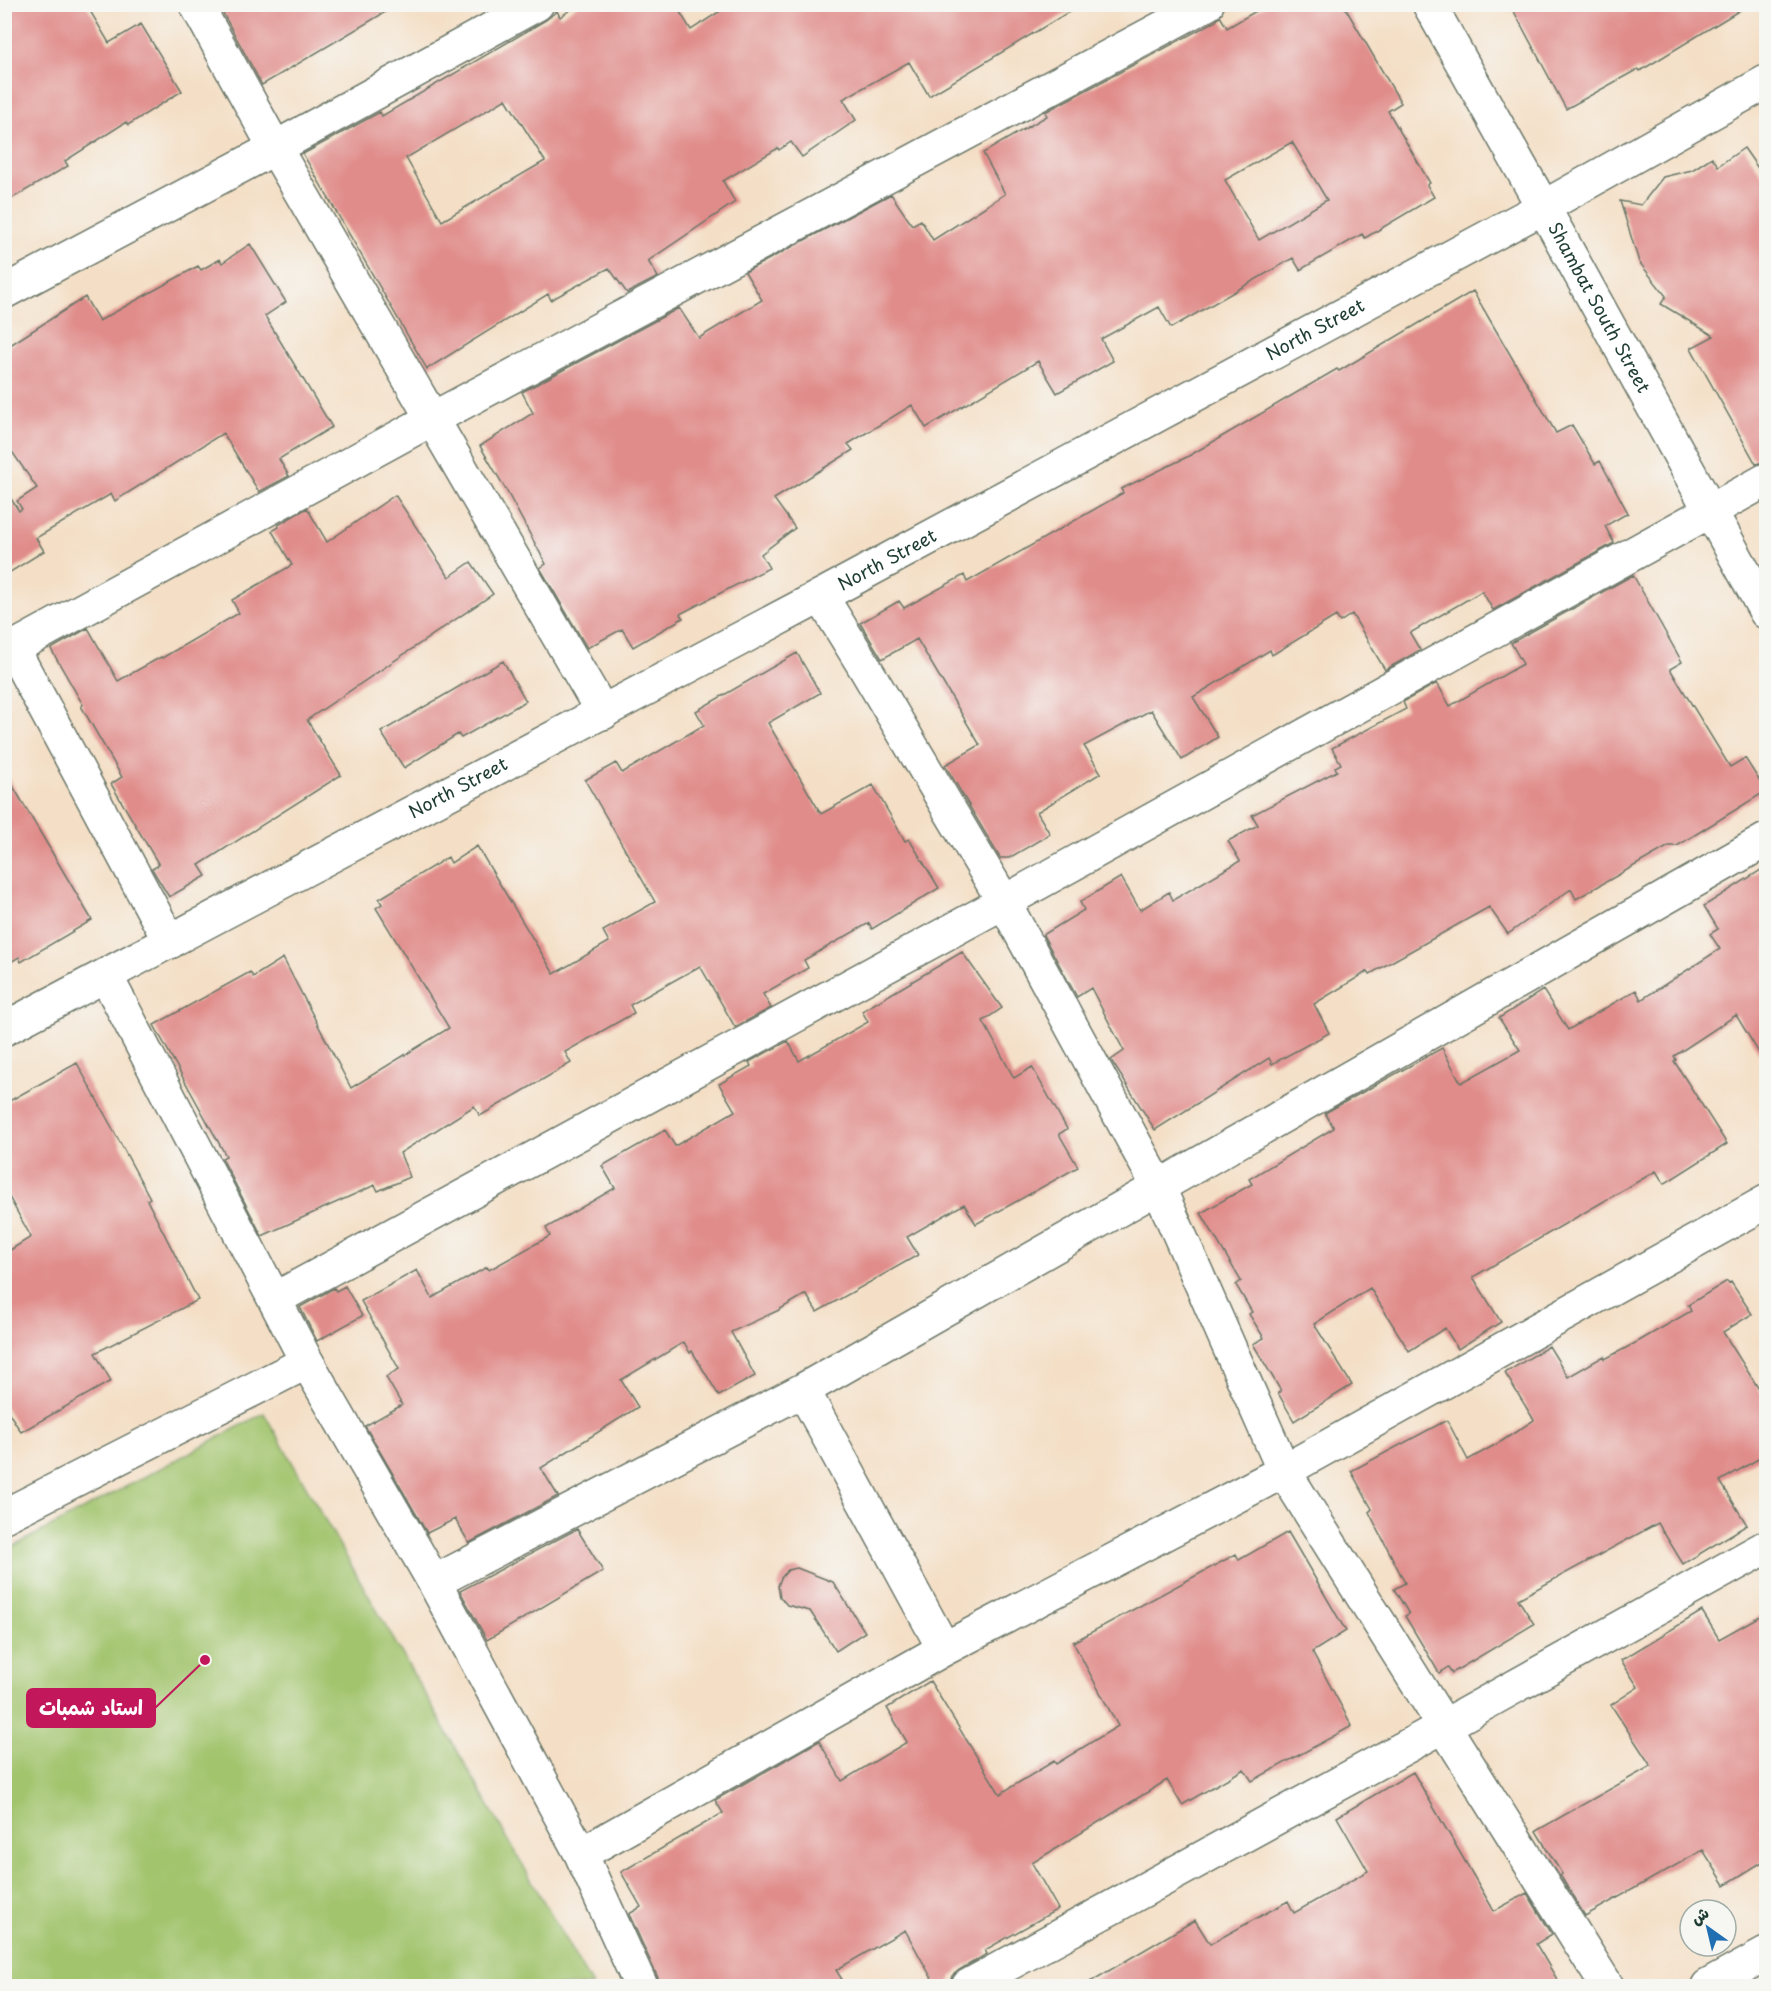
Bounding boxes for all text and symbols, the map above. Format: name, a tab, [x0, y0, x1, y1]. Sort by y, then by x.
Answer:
street label: Shambat South Street	[1542, 217, 1658, 397]
street label: North Street	[1260, 291, 1369, 366]
street label: North Street	[832, 521, 941, 597]
street label: North Street	[403, 750, 512, 824]
callout: استاد شمبات	[27, 1689, 155, 1727]
text: استاد شمبات	[39, 1692, 143, 1722]
north arrow	[1678, 1898, 1738, 1958]
text: ش	[1685, 1900, 1713, 1930]

